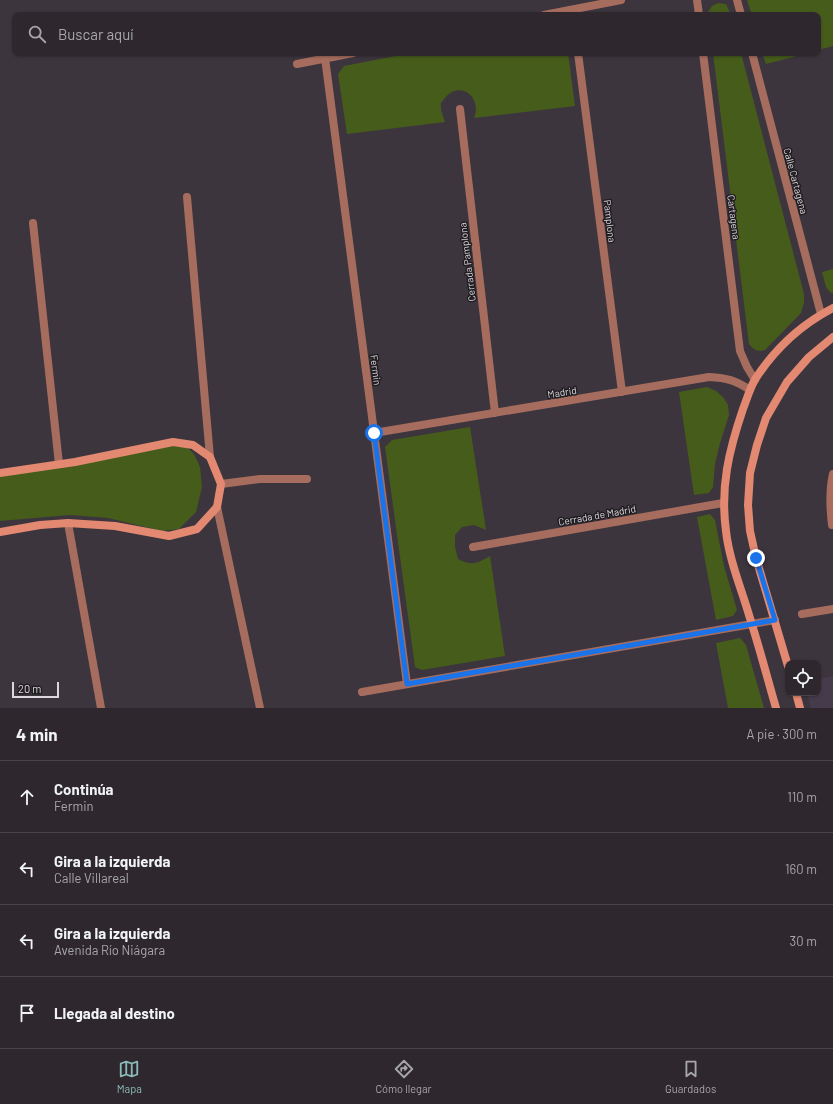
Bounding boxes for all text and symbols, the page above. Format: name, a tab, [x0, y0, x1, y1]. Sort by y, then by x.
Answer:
search box	[12, 12, 821, 56]
icon: search	[26, 23, 48, 45]
text: Buscar aquí	[58, 25, 134, 43]
street label: Calle Cartagena	[781, 147, 811, 215]
street label: Cartagena	[725, 194, 743, 240]
street label: Pamplona	[601, 199, 619, 243]
street label: Cerrada Pamplona	[456, 222, 478, 302]
street label: Fermin	[368, 354, 384, 386]
street label: Madrid	[547, 384, 577, 400]
route start	[365, 424, 383, 442]
street label: Cerrada de Madrid	[557, 502, 637, 528]
route end	[747, 549, 765, 567]
map controls	[785, 660, 821, 696]
button: locate	[785, 660, 821, 696]
scale bar	[12, 680, 59, 699]
text: 20 m	[18, 682, 41, 695]
text: 4 min	[16, 724, 58, 744]
text: A pie · 300 m	[746, 726, 817, 742]
text: Continúa	[54, 780, 114, 798]
icon: ahead	[16, 786, 38, 808]
text: 110 m	[787, 789, 817, 805]
text: Fermin	[54, 798, 94, 814]
text: Gira a la izquierda	[54, 852, 170, 870]
icon: left	[16, 858, 38, 880]
text: 160 m	[785, 861, 817, 877]
text: Calle Villareal	[54, 870, 129, 886]
text: Gira a la izquierda	[54, 924, 170, 942]
icon: left	[16, 930, 38, 952]
text: 30 m	[790, 933, 817, 949]
text: Avenida Río Niágara	[54, 942, 165, 958]
icon: arrive	[16, 1002, 38, 1024]
text: Llegada al destino	[54, 1004, 175, 1022]
tab: Mapa	[117, 1058, 142, 1095]
tab: Cómo llegar	[375, 1058, 432, 1095]
tab: Guardados	[665, 1058, 716, 1095]

